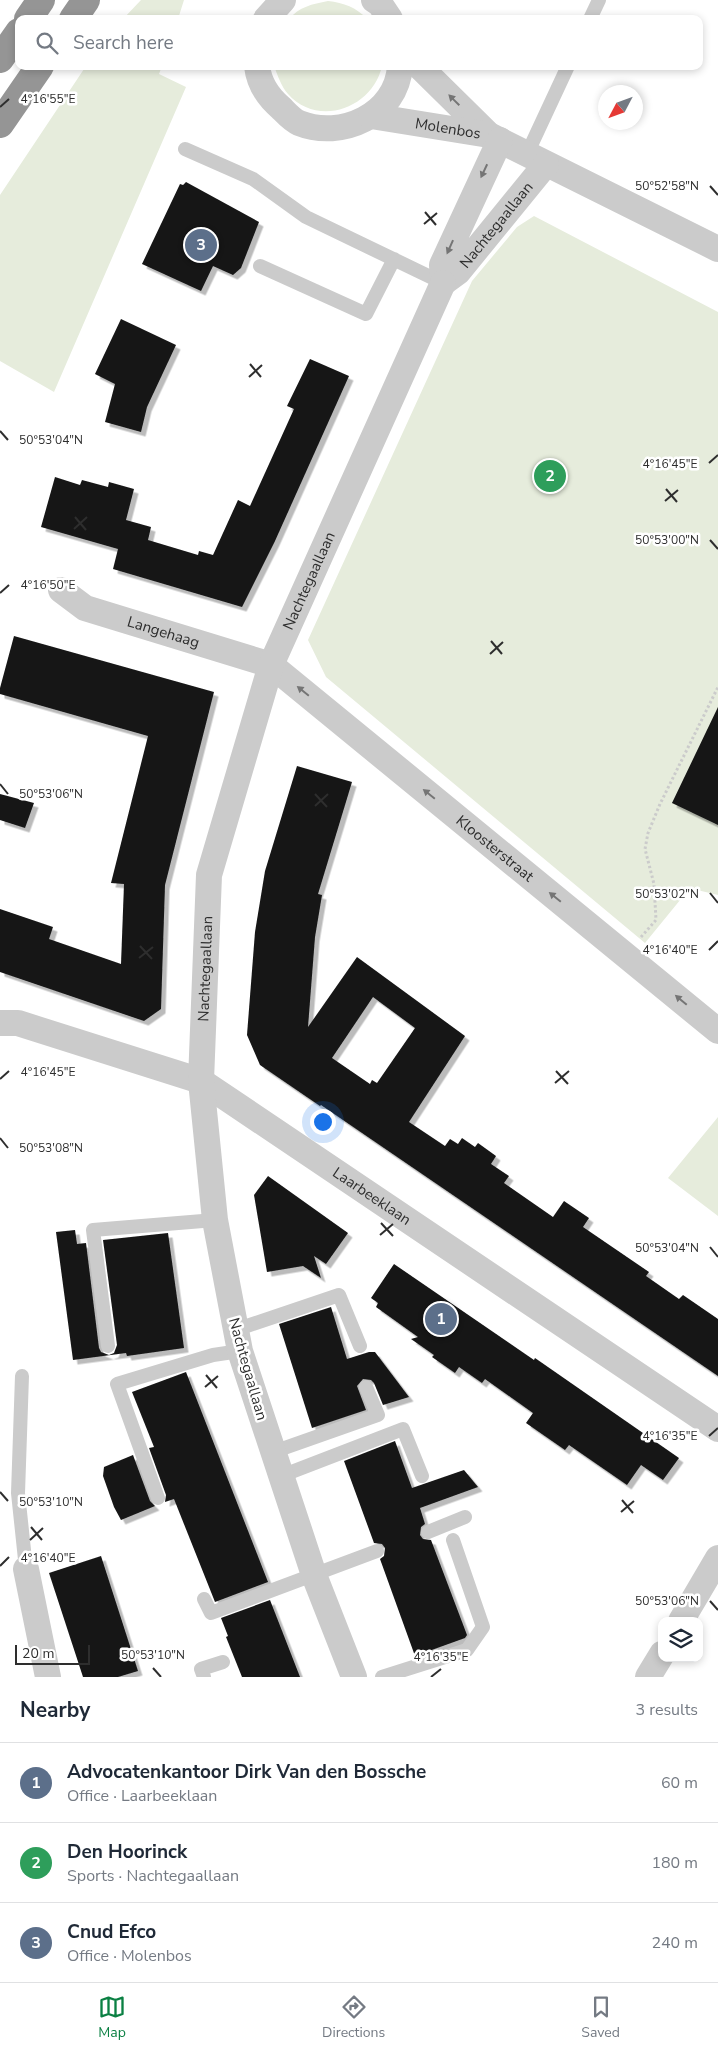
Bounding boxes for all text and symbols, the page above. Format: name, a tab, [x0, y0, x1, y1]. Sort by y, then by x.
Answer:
search box	[15, 15, 703, 70]
icon: search	[33, 29, 61, 57]
text: Search here	[73, 30, 174, 56]
north arrow	[598, 85, 643, 130]
text: 4°16'55"E	[21, 91, 75, 107]
one-way arrow	[448, 95, 460, 107]
street label: Molenbos	[414, 113, 482, 144]
one-way arrow	[480, 164, 488, 178]
street label: Nachtegaallaan	[455, 178, 537, 272]
text: 50°52'58"N	[635, 178, 699, 194]
pin: 3	[185, 226, 217, 264]
one-way arrow	[446, 240, 454, 254]
text: 50°53'04"N	[19, 432, 83, 448]
text: 4°16'45"E	[643, 456, 697, 472]
pin: 2	[534, 457, 566, 495]
street label: Nachtegaallaan	[278, 528, 340, 633]
text: 50°53'00"N	[635, 532, 699, 548]
text: 4°16'50"E	[21, 577, 75, 593]
street label: Langehaag	[125, 612, 202, 653]
one-way arrow	[297, 686, 310, 697]
text: 50°53'06"N	[19, 786, 83, 802]
one-way arrow	[423, 789, 436, 800]
street label: Kloosterstraat	[452, 811, 539, 887]
text: 50°53'02"N	[635, 886, 699, 902]
one-way arrow	[549, 891, 562, 902]
street label: Nachtegaallaan	[193, 915, 217, 1022]
text: 4°16'40"E	[643, 942, 697, 958]
one-way arrow	[674, 995, 687, 1006]
text: 4°16'45"E	[21, 1064, 75, 1080]
your location	[310, 1109, 336, 1135]
text: 50°53'08"N	[19, 1140, 83, 1156]
street label: Laarbeeklaan	[329, 1162, 415, 1230]
text: 50°53'04"N	[635, 1240, 699, 1256]
pin: 1	[425, 1300, 457, 1338]
street label: Nachtegaallaan	[224, 1315, 272, 1423]
text: 4°16'35"E	[643, 1428, 697, 1444]
text: 50°53'10"N	[19, 1494, 83, 1510]
text: 4°16'40"E	[21, 1550, 75, 1566]
text: 50°53'06"N	[635, 1593, 699, 1609]
map controls	[658, 1617, 703, 1662]
button: layers	[658, 1617, 703, 1662]
scale bar	[15, 1642, 90, 1665]
text: 20 m	[22, 1644, 54, 1663]
text: 50°53'10"N	[121, 1647, 185, 1663]
text: 4°16'35"E	[414, 1649, 468, 1665]
text: Nearby	[20, 1696, 90, 1724]
text: 3 results	[636, 1699, 698, 1721]
text: Advocatenkantoor Dirk Van den Bossche	[67, 1759, 426, 1785]
text: 1	[31, 1772, 41, 1794]
text: 60 m	[661, 1772, 698, 1794]
text: Office · Laarbeeklaan	[67, 1785, 217, 1807]
text: Den Hoorinck	[67, 1839, 187, 1865]
text: 2	[31, 1852, 41, 1874]
text: 180 m	[651, 1852, 698, 1874]
text: Sports · Nachtegaallaan	[67, 1865, 239, 1887]
text: Cnud Efco	[67, 1919, 156, 1945]
text: 3	[31, 1932, 41, 1954]
text: 240 m	[651, 1932, 698, 1954]
text: Office · Molenbos	[67, 1945, 192, 1967]
tab: Map	[98, 1993, 126, 2042]
tab: Directions	[322, 1993, 385, 2042]
tab: Saved	[581, 1993, 620, 2042]

